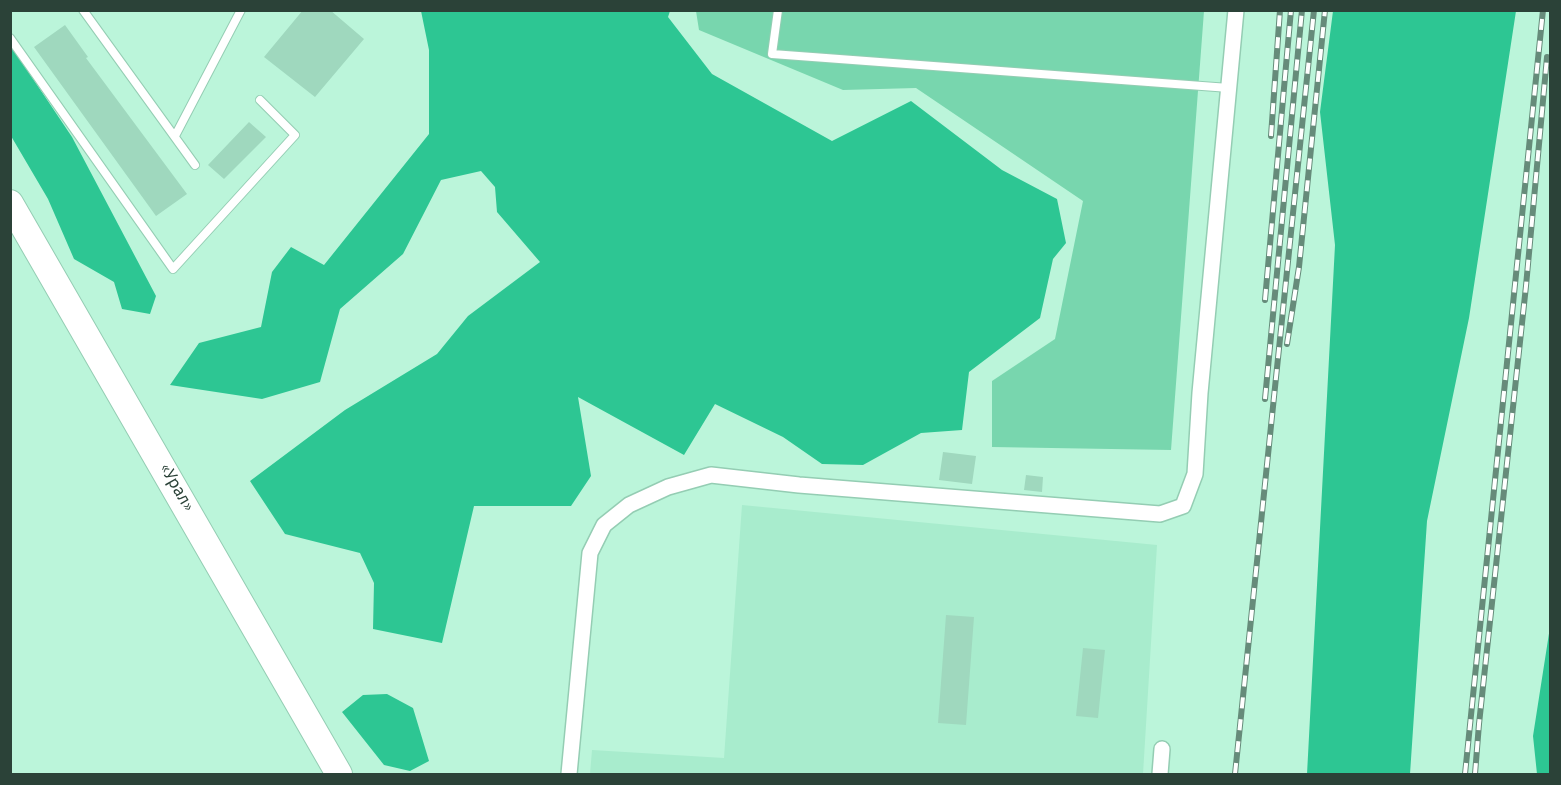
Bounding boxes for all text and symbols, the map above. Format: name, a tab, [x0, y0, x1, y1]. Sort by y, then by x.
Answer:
street label: «Урал»	[154, 460, 198, 516]

